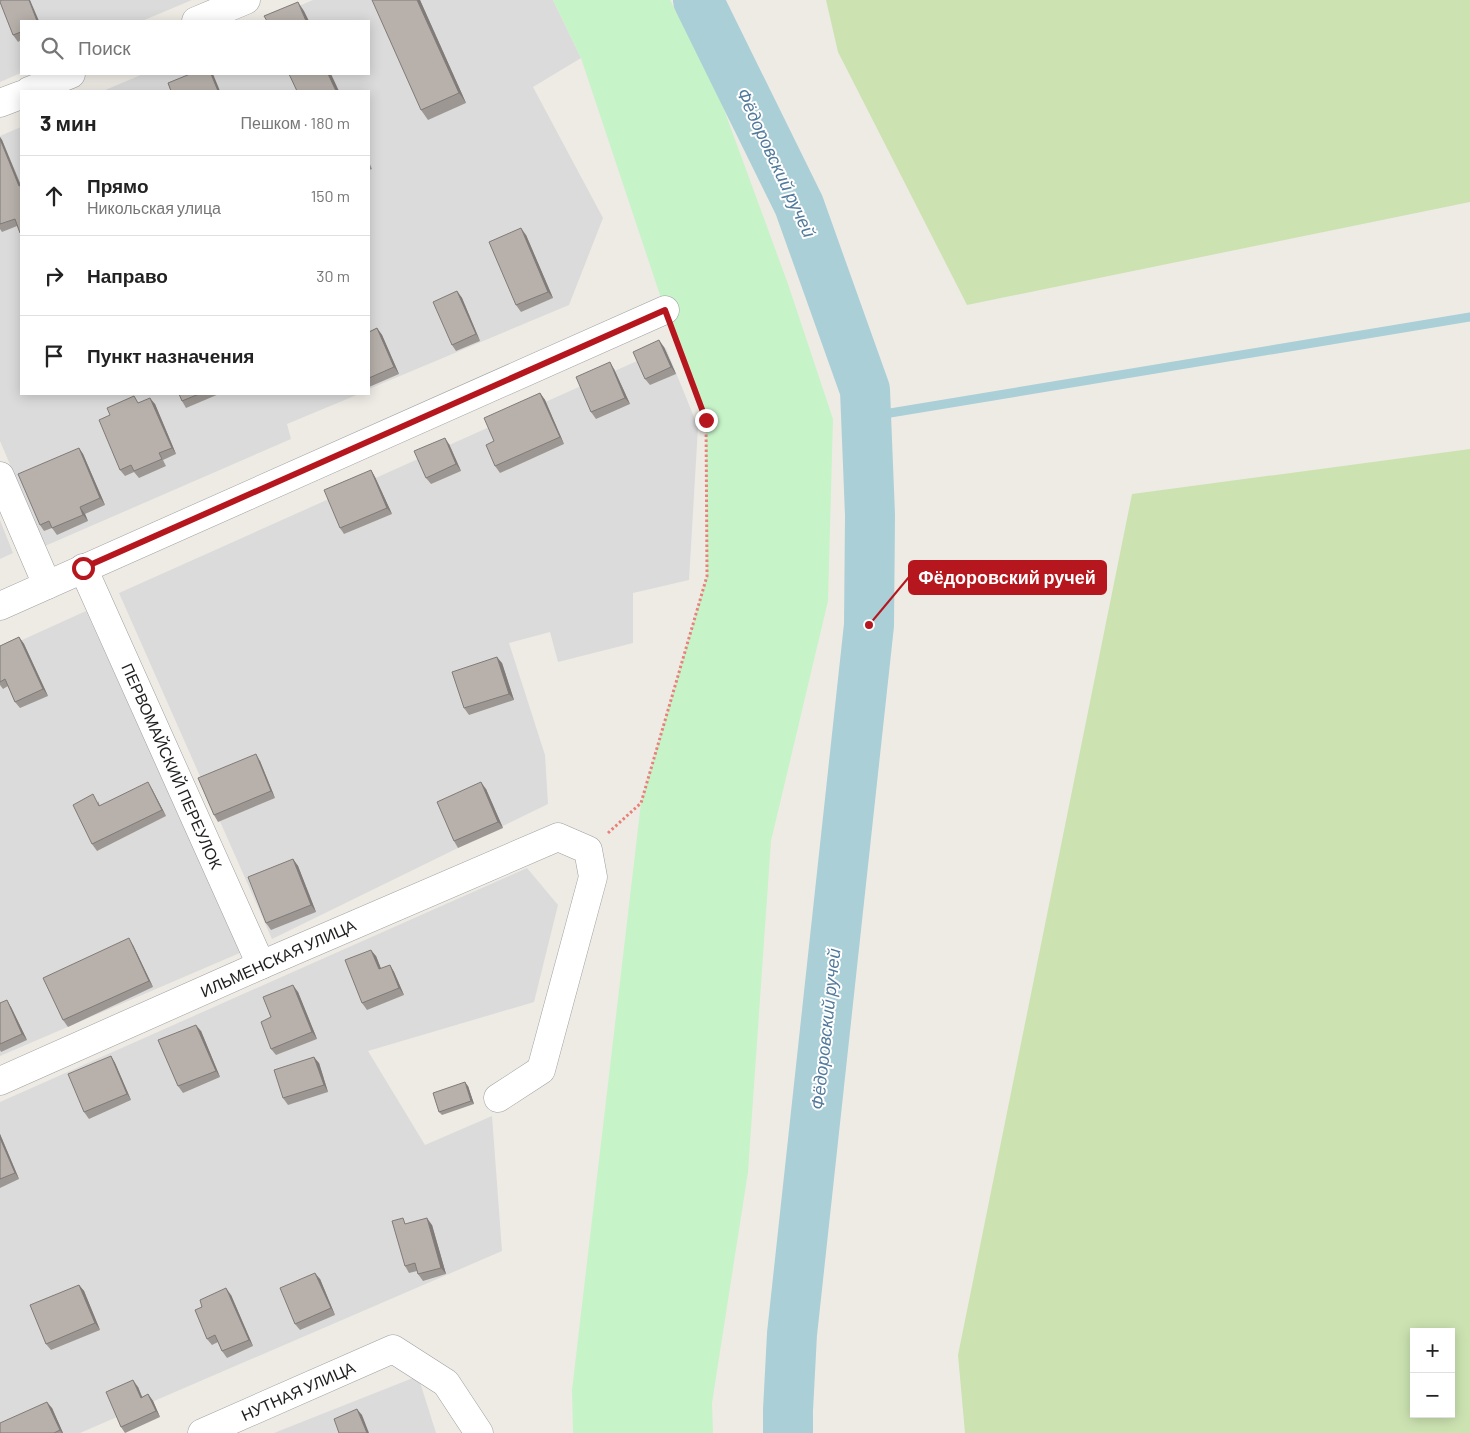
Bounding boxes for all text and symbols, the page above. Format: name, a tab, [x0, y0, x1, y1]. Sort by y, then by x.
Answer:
search box	[20, 20, 370, 75]
icon: search	[38, 34, 66, 62]
text: Поиск	[78, 36, 131, 59]
water label: Фёдоровский ручей	[733, 84, 821, 241]
text: 3 мин	[40, 110, 97, 135]
text: Пешком · 180 m	[241, 113, 350, 132]
text: Прямо	[87, 174, 149, 197]
icon: ahead	[40, 182, 68, 210]
text: 150 m	[311, 186, 350, 205]
text: Никольская улица	[87, 198, 221, 217]
icon: right	[40, 262, 68, 290]
text: Направо	[87, 264, 168, 287]
text: 30 m	[316, 266, 350, 285]
icon: arrive	[40, 342, 68, 370]
text: Пункт назначения	[87, 344, 254, 367]
route end	[695, 409, 718, 432]
route start	[72, 557, 95, 580]
callout: Фёдоровский ручей	[909, 561, 1106, 594]
text: Фёдоровский ручей	[918, 566, 1096, 588]
street label: ПЕРВОМАЙСКИЙ ПЕРЕУЛОК	[118, 660, 227, 872]
street label: ИЛЬМЕНСКАЯ УЛИЦА	[197, 915, 359, 1000]
water label: Фёдоровский ручей	[806, 947, 844, 1111]
map controls	[1410, 1328, 1455, 1418]
button: +	[1410, 1328, 1455, 1373]
street label: НУТНАЯ УЛИЦА	[238, 1357, 358, 1424]
button: −	[1410, 1373, 1455, 1418]

